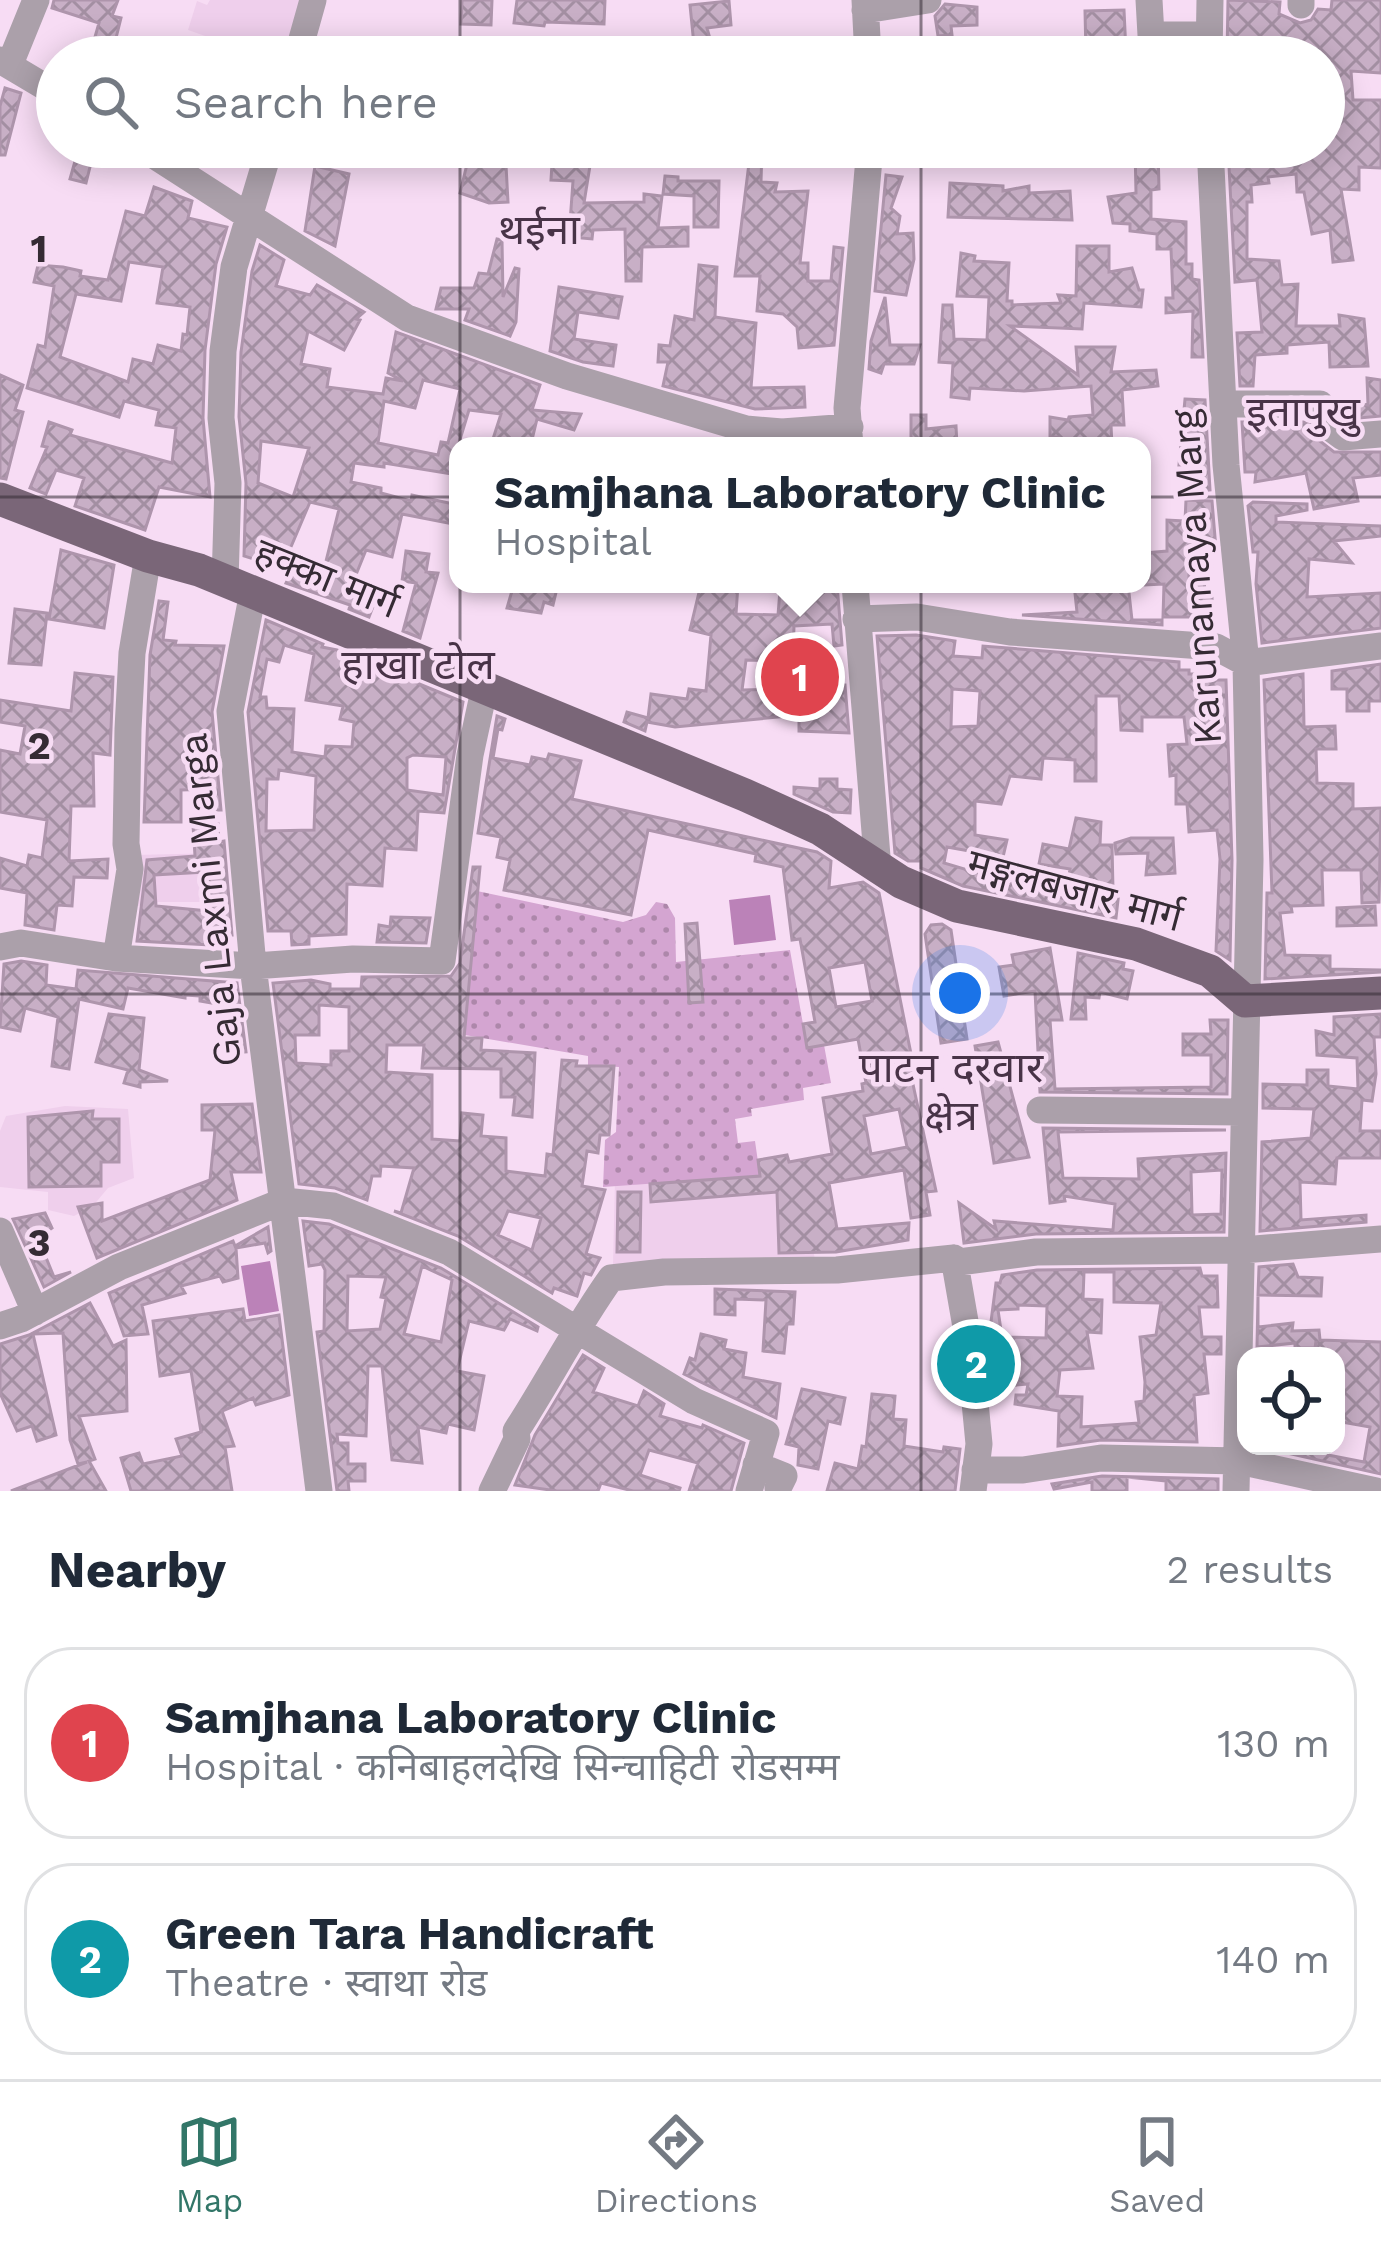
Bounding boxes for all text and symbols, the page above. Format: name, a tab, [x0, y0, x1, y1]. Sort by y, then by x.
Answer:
search box	[36, 36, 1345, 168]
icon: search	[78, 69, 144, 135]
text: Search here	[174, 76, 438, 129]
district label: थईना	[498, 205, 581, 254]
text: 1	[31, 226, 47, 271]
district label: इतापुखु	[1246, 387, 1361, 437]
street label: Karunamaya Marg	[1162, 407, 1230, 746]
popup	[449, 437, 1151, 593]
text: Samjhana Laboratory Clinic	[494, 466, 1106, 519]
text: Hospital	[494, 519, 652, 564]
street label: हक्का मार्ग	[249, 529, 406, 627]
pin: 1	[761, 632, 839, 722]
district label: हाखा टोल	[341, 640, 496, 689]
text: 2	[27, 723, 51, 768]
street label: Gaja Laxmi Marga	[170, 731, 250, 1069]
street label: मङ्गलबजार मार्ग	[963, 840, 1188, 941]
your location	[930, 963, 990, 1023]
district label: पाटन दरवार क्षेत्र	[859, 1043, 1044, 1140]
text: 3	[27, 1220, 51, 1265]
pin: 2	[937, 1319, 1015, 1409]
map controls	[1237, 1347, 1345, 1455]
button: locate	[1237, 1347, 1345, 1455]
text: Nearby	[48, 1540, 226, 1599]
text: 2 results	[1167, 1547, 1333, 1592]
text: Samjhana Laboratory Clinic	[165, 1691, 776, 1744]
text: 1	[82, 1721, 98, 1766]
text: 130 m	[1217, 1721, 1330, 1766]
text: Hospital · कनिबाहलदेखि सिन्चाहिटी रोडसम्म	[165, 1744, 840, 1789]
text: Green Tara Handicraft	[165, 1907, 654, 1960]
text: 2	[78, 1937, 102, 1982]
text: 140 m	[1216, 1937, 1330, 1982]
text: Theatre · स्वाथा रोड	[165, 1960, 487, 2005]
tab: Map	[176, 2109, 243, 2220]
tab: Directions	[595, 2109, 758, 2220]
tab: Saved	[1109, 2109, 1205, 2220]

